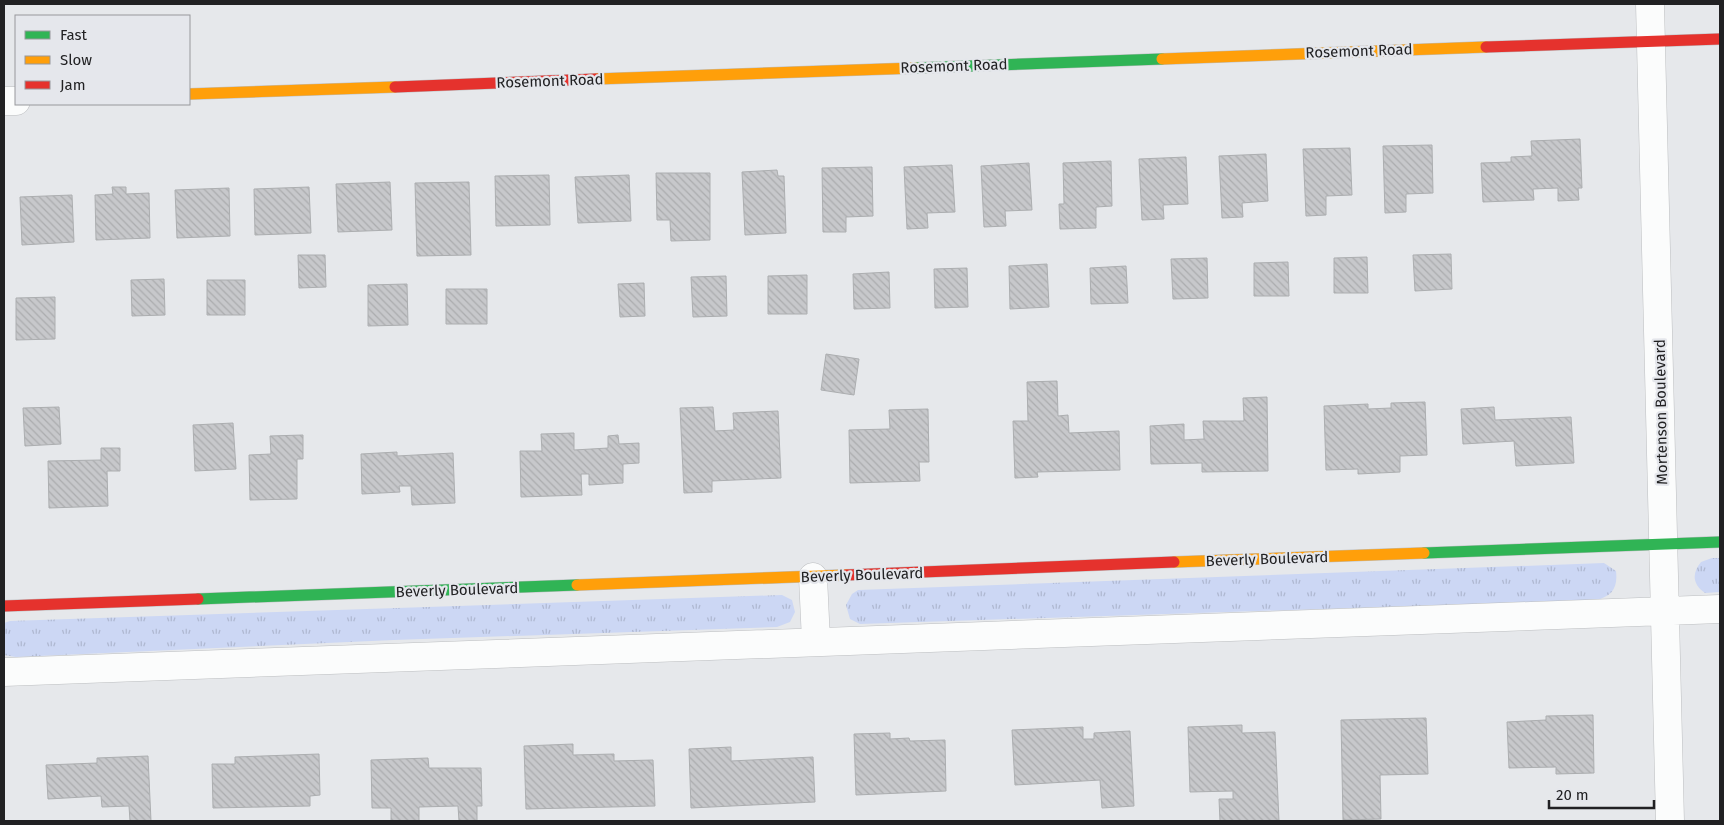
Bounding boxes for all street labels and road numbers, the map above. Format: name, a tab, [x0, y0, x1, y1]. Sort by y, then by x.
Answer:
street label: Rosemont Road	[1305, 40, 1413, 62]
street label: Rosemont Road	[900, 55, 1008, 77]
street label: Rosemont Road	[496, 70, 604, 92]
street label: Mortenson Boulevard	[1651, 339, 1671, 485]
street label: Beverly Boulevard	[1205, 548, 1329, 570]
street label: Beverly Boulevard	[800, 564, 924, 586]
street label: Beverly Boulevard	[395, 579, 519, 601]

